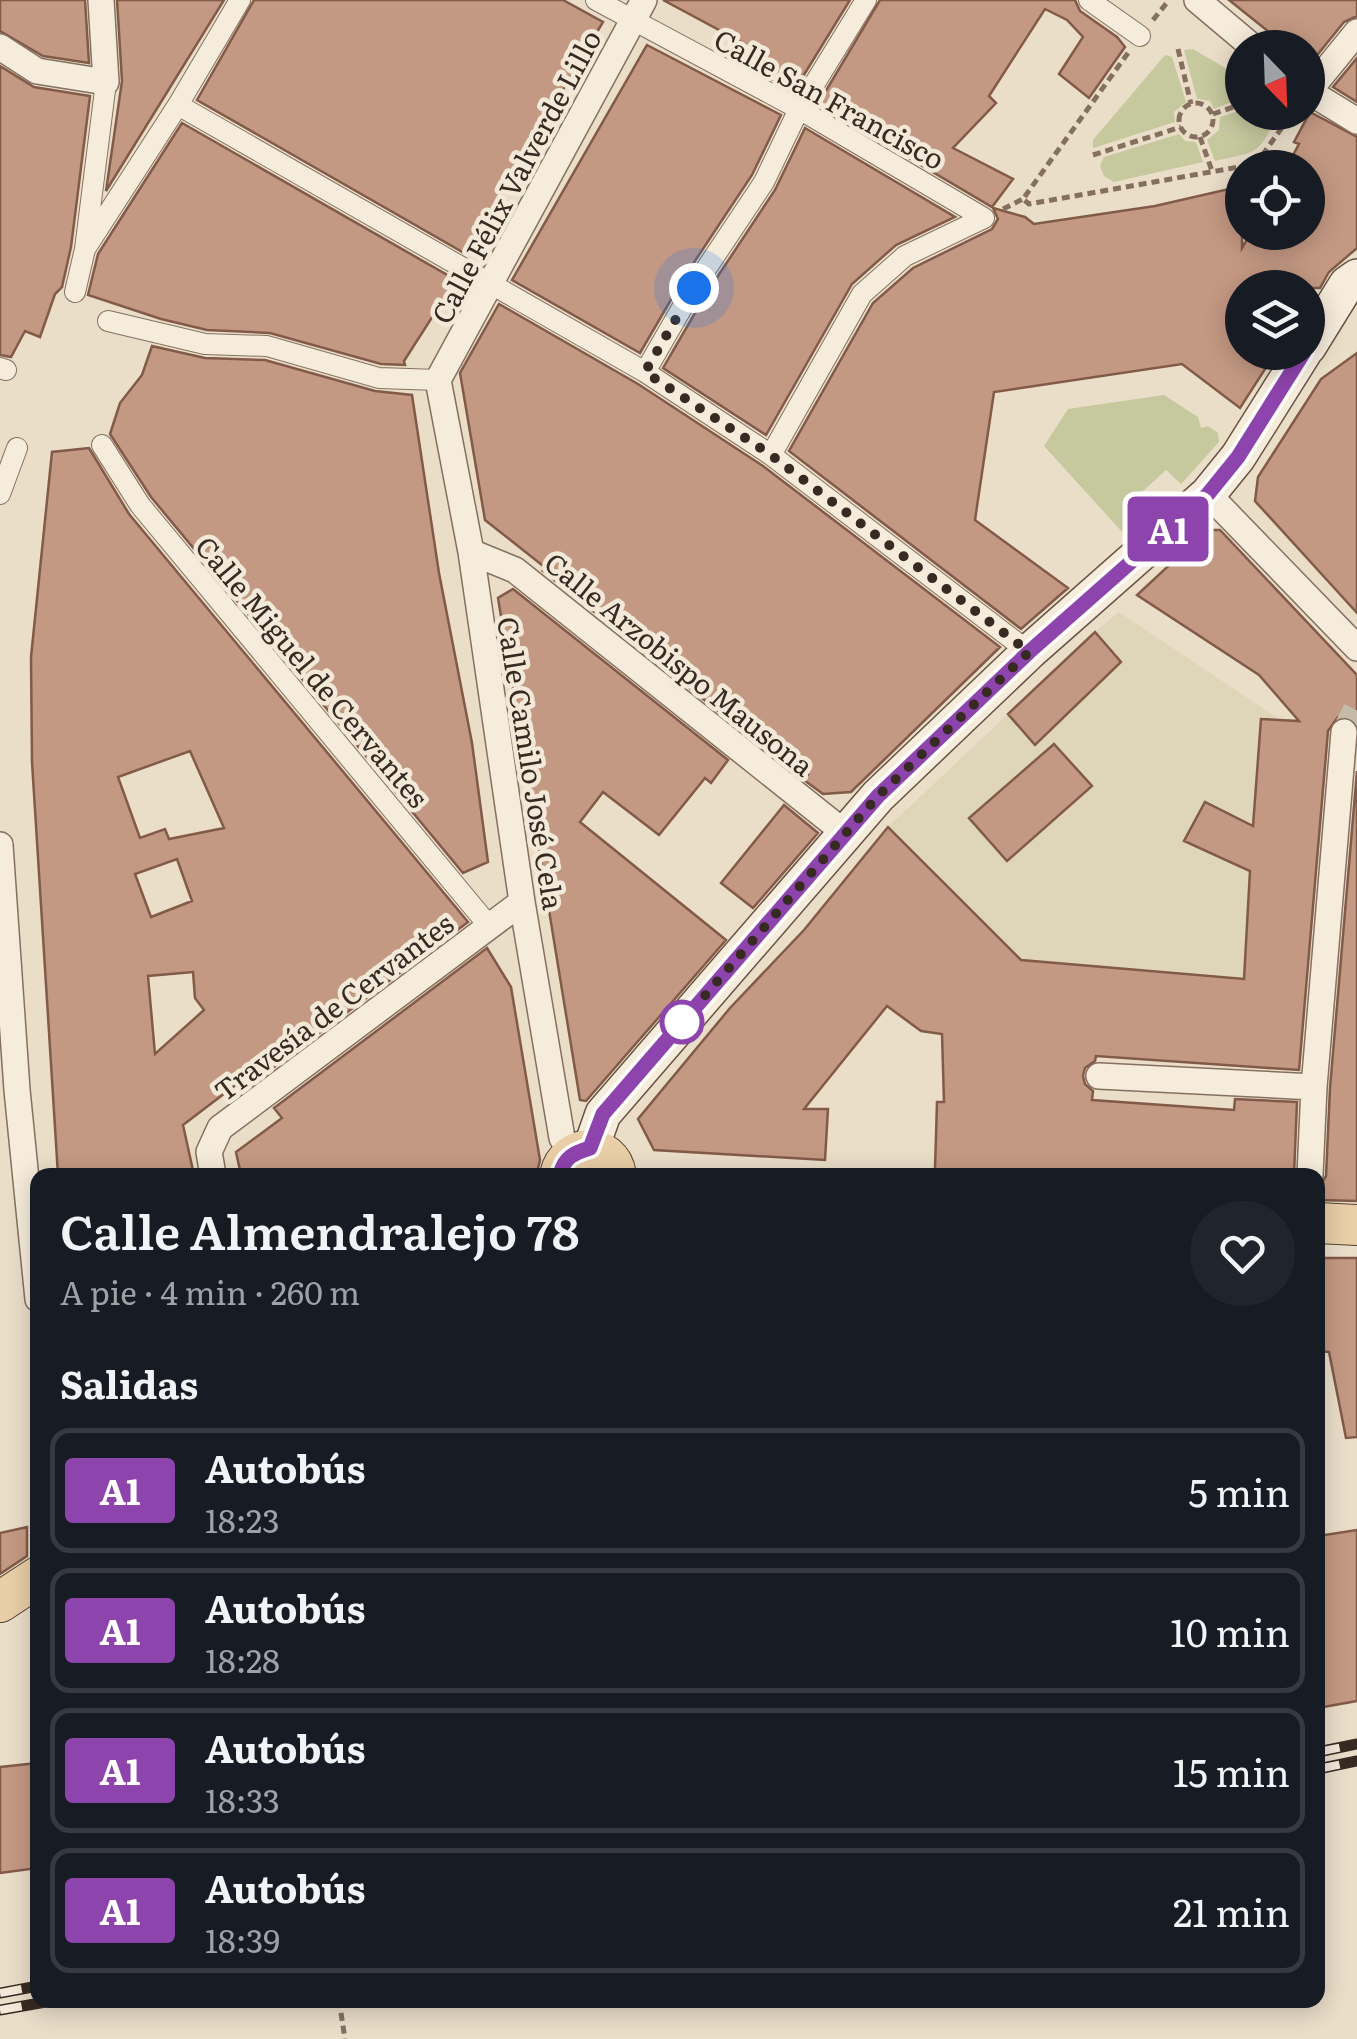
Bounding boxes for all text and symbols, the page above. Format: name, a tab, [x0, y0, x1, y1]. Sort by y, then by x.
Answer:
street label: Calle San Francisco	[707, 17, 953, 179]
street label: Calle Félix Valverde Lillo	[420, 21, 610, 331]
north arrow	[1225, 30, 1325, 130]
map controls	[1225, 30, 1325, 370]
button: locate	[1225, 150, 1325, 250]
your location	[669, 263, 719, 313]
button: layers	[1225, 270, 1325, 370]
line badge: A1	[1123, 496, 1213, 562]
text: A1	[1148, 503, 1188, 555]
street label: Calle Miguel de Cervantes	[187, 526, 439, 816]
street label: Calle Arzobispo Mausona	[536, 541, 824, 785]
street label: Calle Camilo José Cela	[488, 613, 576, 913]
street label: Travesía de Cervantes	[204, 902, 462, 1110]
unlabelled marker	[661, 1001, 703, 1043]
text: Calle Almendralejo 78	[60, 1194, 580, 1265]
button: heart	[1190, 1201, 1295, 1306]
text: A pie · 4 min · 260 m	[60, 1267, 360, 1315]
text: Salidas	[60, 1354, 198, 1411]
text: Autobús	[205, 1438, 366, 1495]
text: 5 min	[1188, 1462, 1290, 1519]
text: A1	[100, 1464, 140, 1516]
text: 18:23	[205, 1495, 280, 1543]
text: Autobús	[205, 1578, 366, 1635]
text: 10 min	[1170, 1602, 1290, 1659]
text: A1	[100, 1604, 140, 1656]
text: 18:28	[205, 1635, 280, 1683]
text: Autobús	[205, 1718, 366, 1775]
text: 15 min	[1173, 1742, 1290, 1799]
text: A1	[100, 1744, 140, 1796]
text: 18:33	[205, 1775, 280, 1823]
text: Autobús	[205, 1858, 366, 1915]
text: 21 min	[1173, 1882, 1290, 1939]
text: A1	[100, 1884, 140, 1936]
text: 18:39	[205, 1915, 280, 1963]

